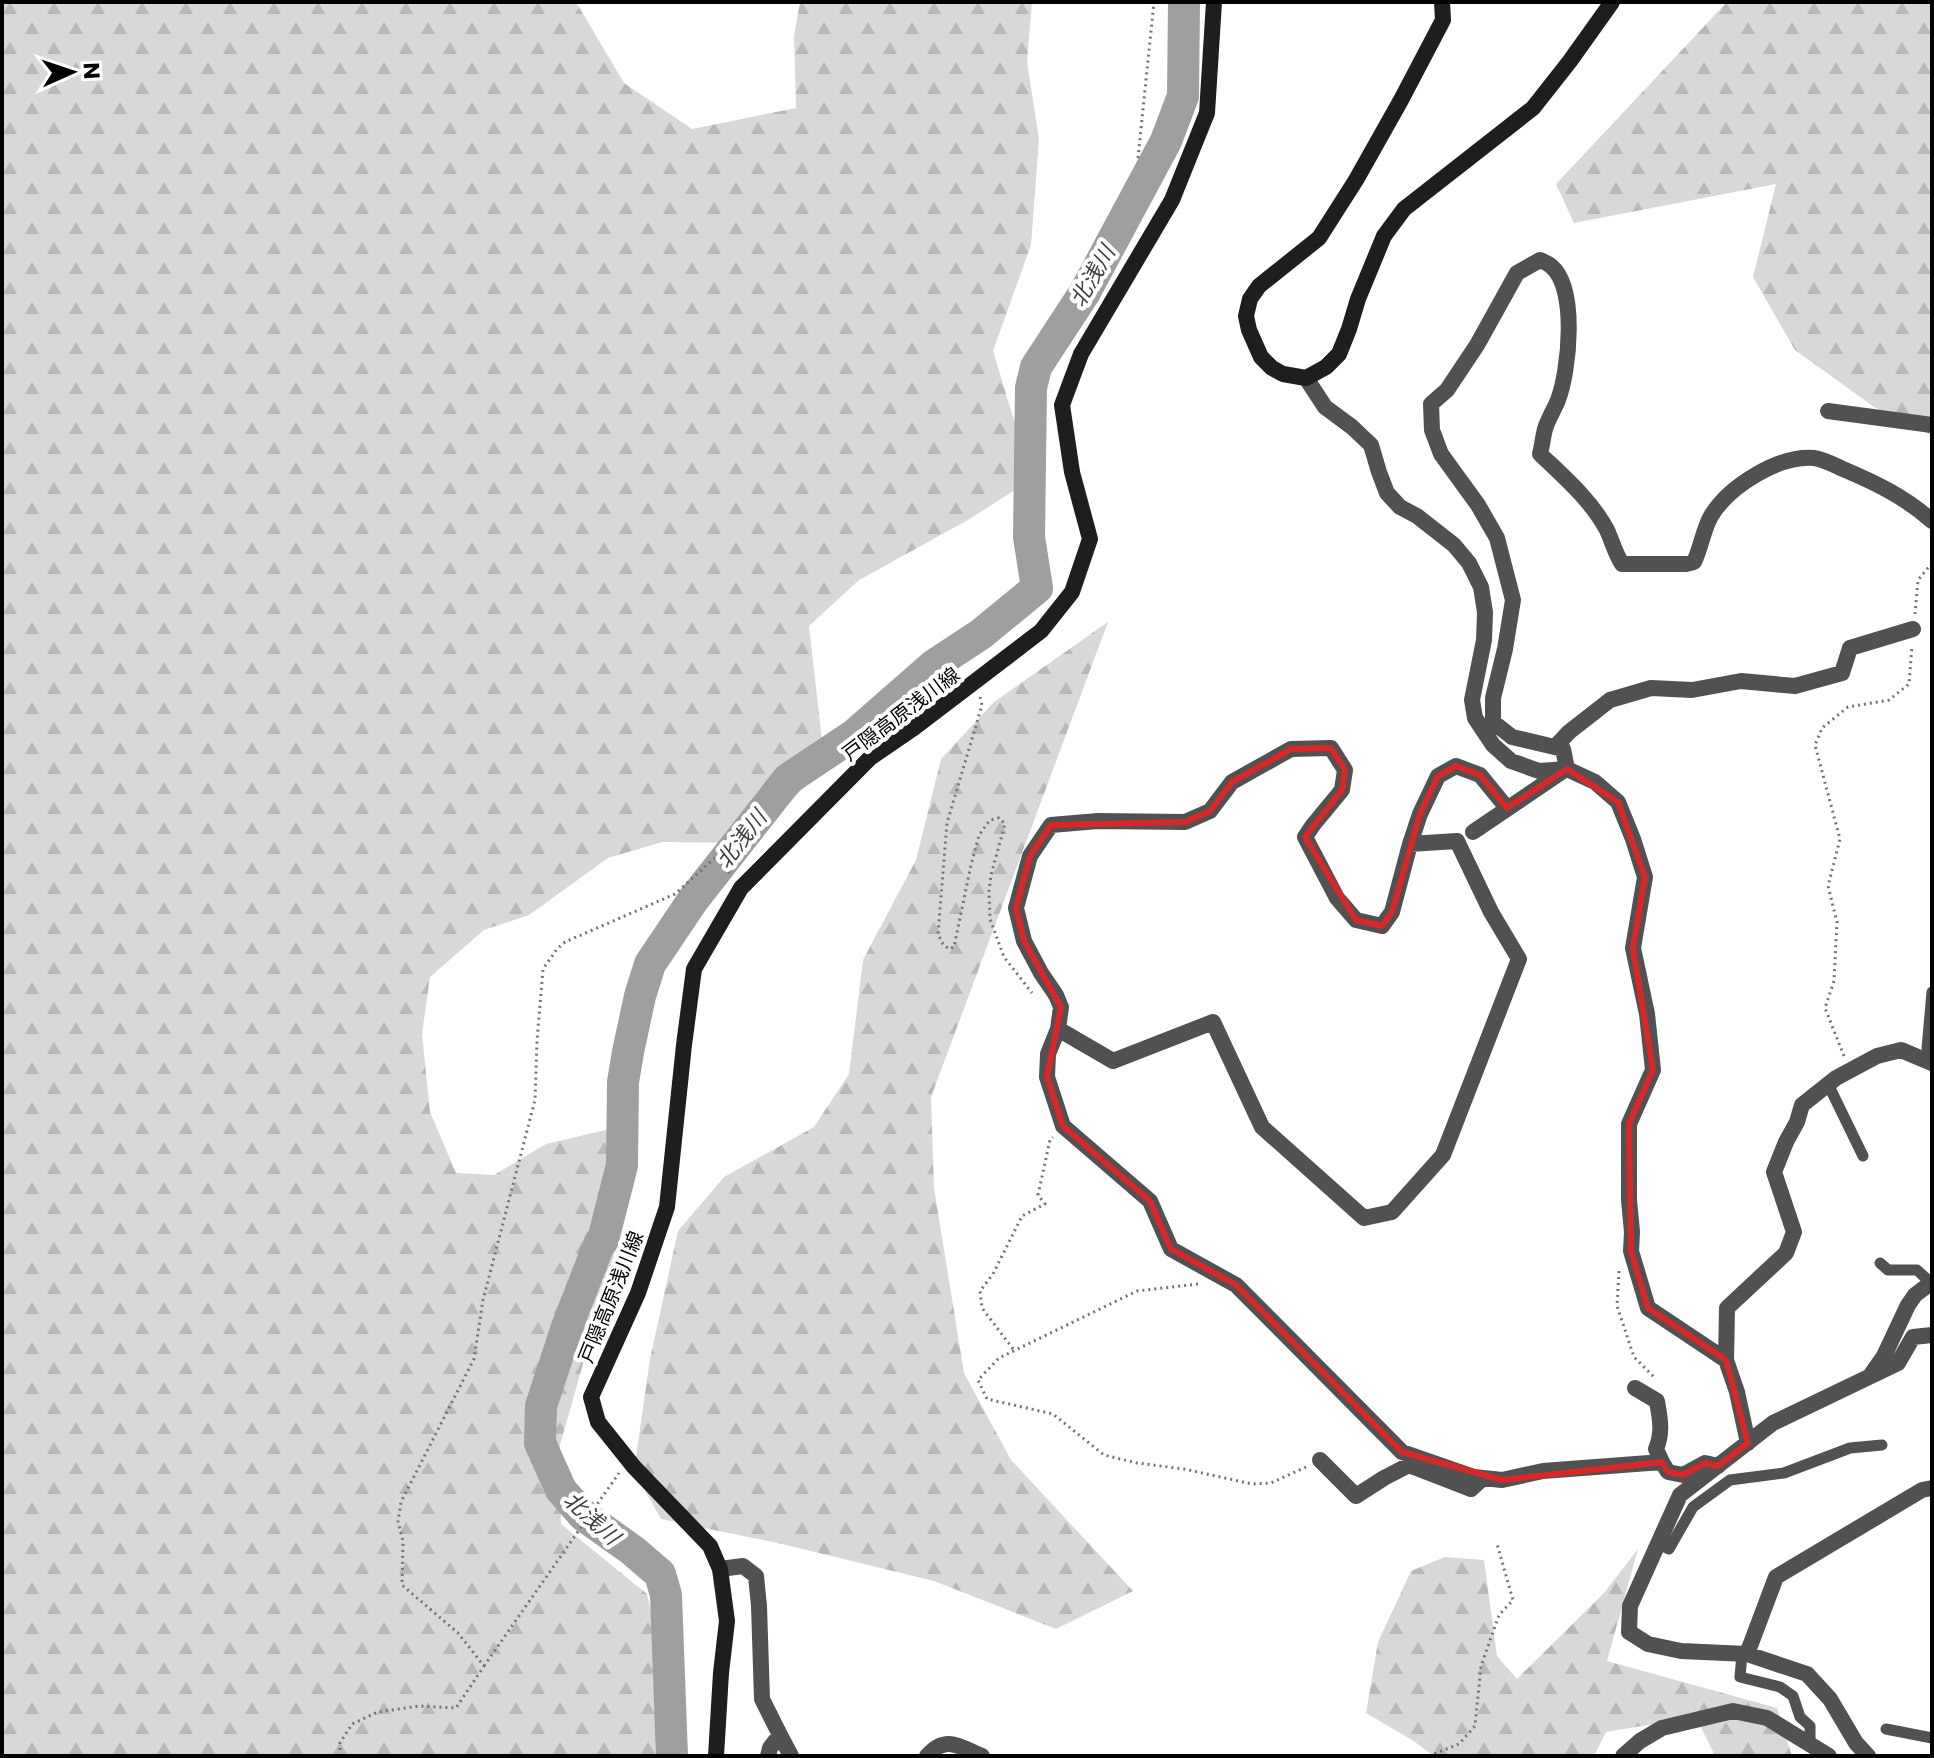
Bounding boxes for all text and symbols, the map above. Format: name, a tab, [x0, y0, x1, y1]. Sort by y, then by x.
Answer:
north arrow	[32, 32, 112, 112]
text: N	[76, 62, 107, 80]
water label: 北浅川	[1063, 238, 1123, 313]
street label: 戸隠高原浅川線	[837, 661, 965, 767]
water label: 北浅川	[709, 802, 775, 875]
street label: 戸隠高原浅川線	[572, 1227, 650, 1367]
water label: 北浅川	[557, 1485, 628, 1553]

